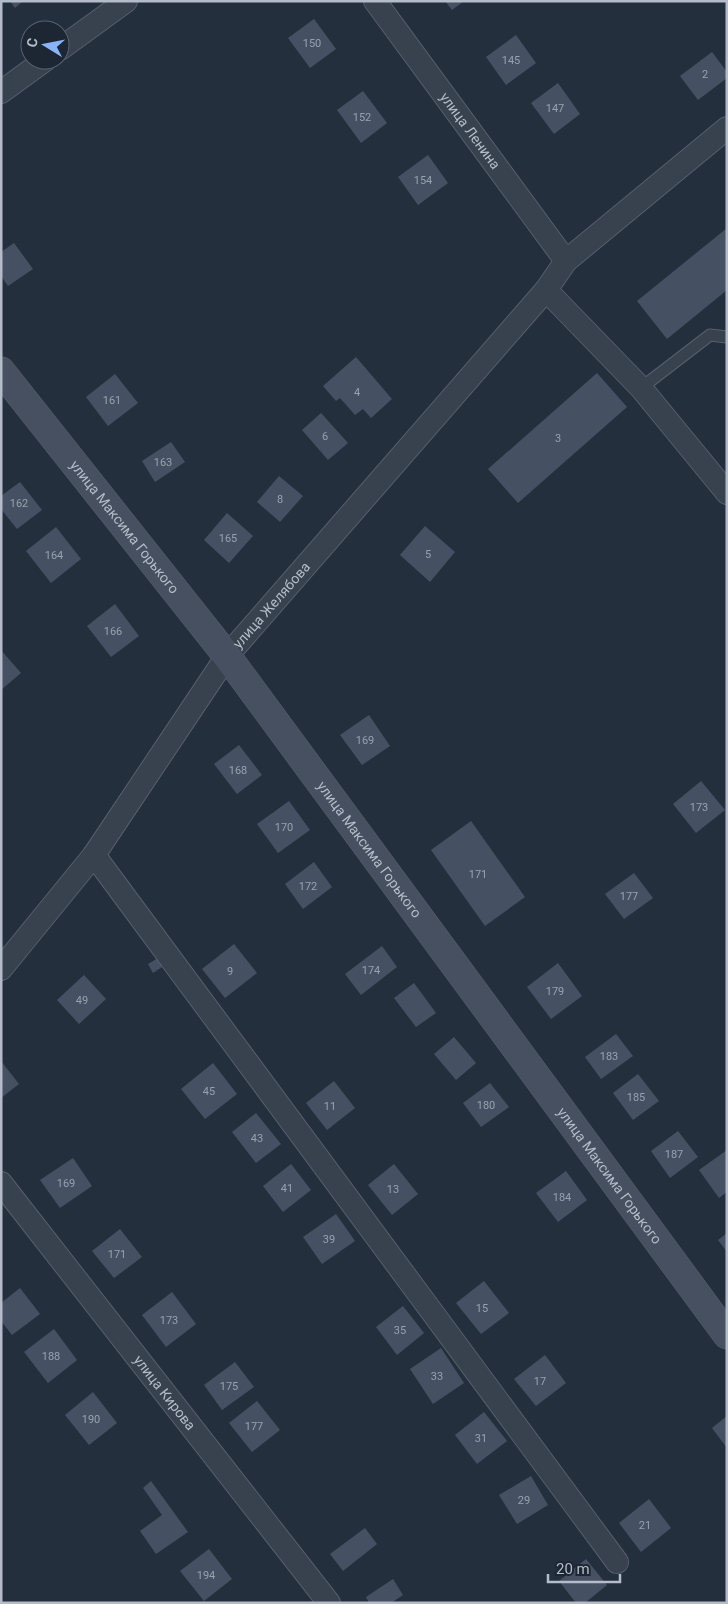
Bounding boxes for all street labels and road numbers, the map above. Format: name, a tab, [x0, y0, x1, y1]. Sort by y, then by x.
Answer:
street label: улица Ленина	[437, 89, 504, 172]
street label: улица Максима Горького	[67, 457, 182, 597]
street label: улица Желябова	[230, 559, 313, 651]
street label: улица Максима Горького	[314, 778, 425, 921]
street label: улица Максима Горького	[554, 1104, 665, 1247]
street label: улица Кирова	[131, 1352, 199, 1433]

